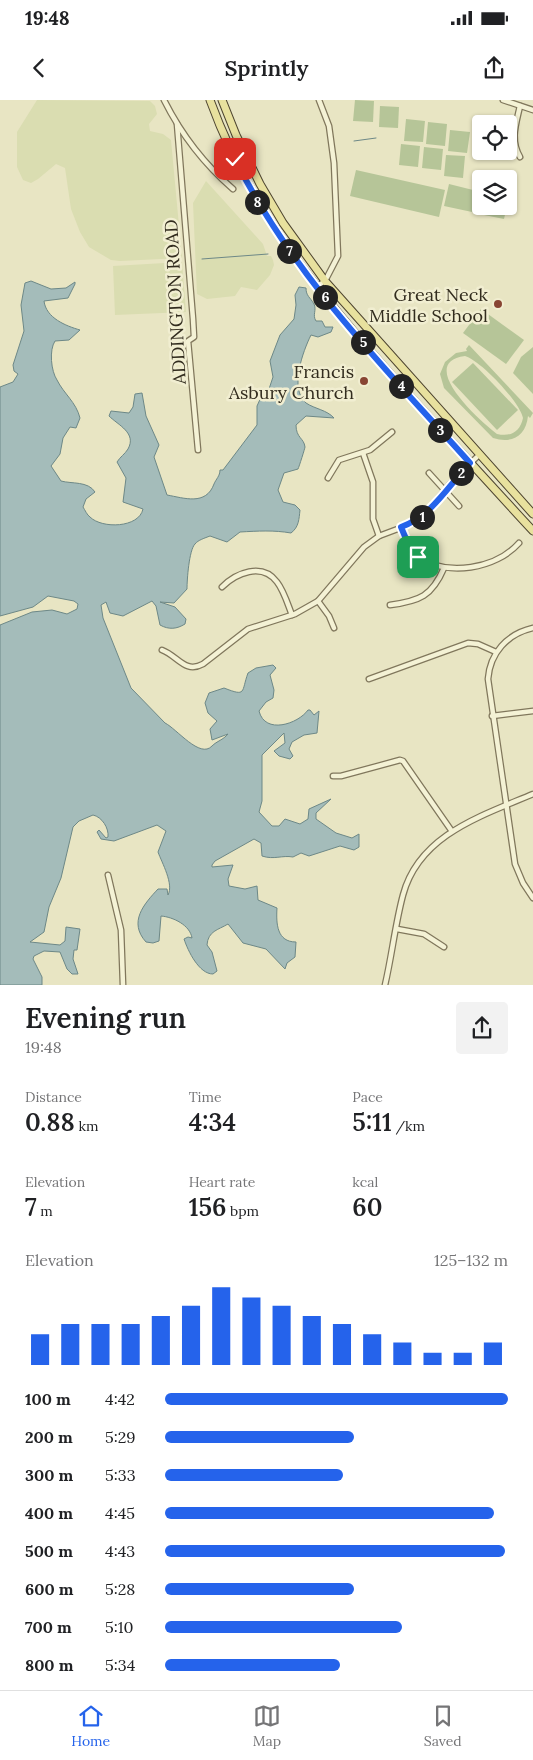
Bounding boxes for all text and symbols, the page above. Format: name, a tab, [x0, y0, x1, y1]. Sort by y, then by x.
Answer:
text: 19:48	[25, 6, 70, 30]
icon: back	[25, 54, 53, 82]
text: Sprintly	[225, 54, 308, 82]
icon: share	[480, 54, 508, 82]
map controls	[472, 115, 517, 215]
button: locate	[472, 115, 517, 160]
pin	[214, 138, 256, 180]
icon: check	[221, 145, 249, 173]
button: layers	[472, 170, 517, 215]
pin: 8	[244, 190, 270, 214]
text: 8	[253, 193, 262, 211]
street label: ADDINGTON ROAD	[159, 219, 191, 386]
pin: 7	[276, 238, 302, 264]
text: 7	[286, 242, 293, 260]
place label: Great Neck Middle School	[369, 283, 488, 327]
pin: 6	[312, 284, 338, 310]
text: 6	[321, 288, 330, 306]
marker: Great Neck Middle School	[492, 298, 504, 310]
pin: 5	[350, 330, 376, 354]
text: 5	[360, 333, 367, 351]
place label: Francis Asbury Church	[228, 360, 354, 404]
pin: 4	[388, 374, 414, 398]
marker: Francis Asbury Church	[358, 375, 370, 387]
text: 4	[398, 377, 405, 395]
pin: 3	[428, 418, 452, 442]
text: 3	[437, 421, 444, 439]
pin: 2	[448, 460, 474, 486]
text: 2	[458, 464, 465, 482]
pin: 1	[410, 504, 434, 530]
text: 1	[420, 508, 425, 526]
pin	[397, 536, 439, 578]
icon: arrive	[404, 543, 432, 571]
text: Evening run	[25, 1000, 186, 1036]
button: share	[456, 1002, 508, 1054]
text: 19:48	[25, 1037, 62, 1057]
text: Distance	[25, 1088, 82, 1106]
text: Time	[189, 1088, 222, 1106]
text: Pace	[352, 1088, 383, 1106]
text: 0.88	[25, 1106, 75, 1138]
text: 4:34	[189, 1106, 236, 1138]
text: 5:11	[352, 1106, 392, 1138]
text: km	[75, 1117, 98, 1135]
text: /km	[392, 1117, 425, 1135]
text: Elevation	[25, 1173, 85, 1191]
text: Heart rate	[189, 1173, 255, 1191]
text: kcal	[352, 1173, 378, 1191]
text: 7	[25, 1191, 37, 1223]
text: 156	[189, 1191, 226, 1223]
text: 60	[352, 1191, 383, 1223]
text: m	[37, 1202, 53, 1220]
text: bpm	[226, 1202, 259, 1220]
text: Elevation	[25, 1250, 94, 1270]
text: 125–132 m	[434, 1250, 508, 1270]
text: 100 m	[25, 1389, 71, 1409]
text: 4:42	[105, 1389, 135, 1409]
text: 200 m	[25, 1427, 73, 1447]
text: 5:29	[105, 1427, 136, 1447]
text: 300 m	[25, 1465, 73, 1485]
text: 5:33	[105, 1465, 136, 1485]
text: 400 m	[25, 1503, 73, 1523]
text: 4:45	[105, 1503, 135, 1523]
text: 500 m	[25, 1541, 73, 1561]
text: 4:43	[105, 1541, 135, 1561]
text: 600 m	[25, 1579, 73, 1599]
text: 5:28	[105, 1579, 135, 1599]
text: 700 m	[25, 1617, 72, 1637]
text: 5:10	[105, 1617, 133, 1637]
text: 800 m	[25, 1655, 73, 1675]
text: 5:34	[105, 1655, 135, 1675]
tab: Home	[71, 1702, 110, 1750]
tab: Map	[253, 1702, 281, 1750]
tab: Saved	[424, 1702, 462, 1750]

